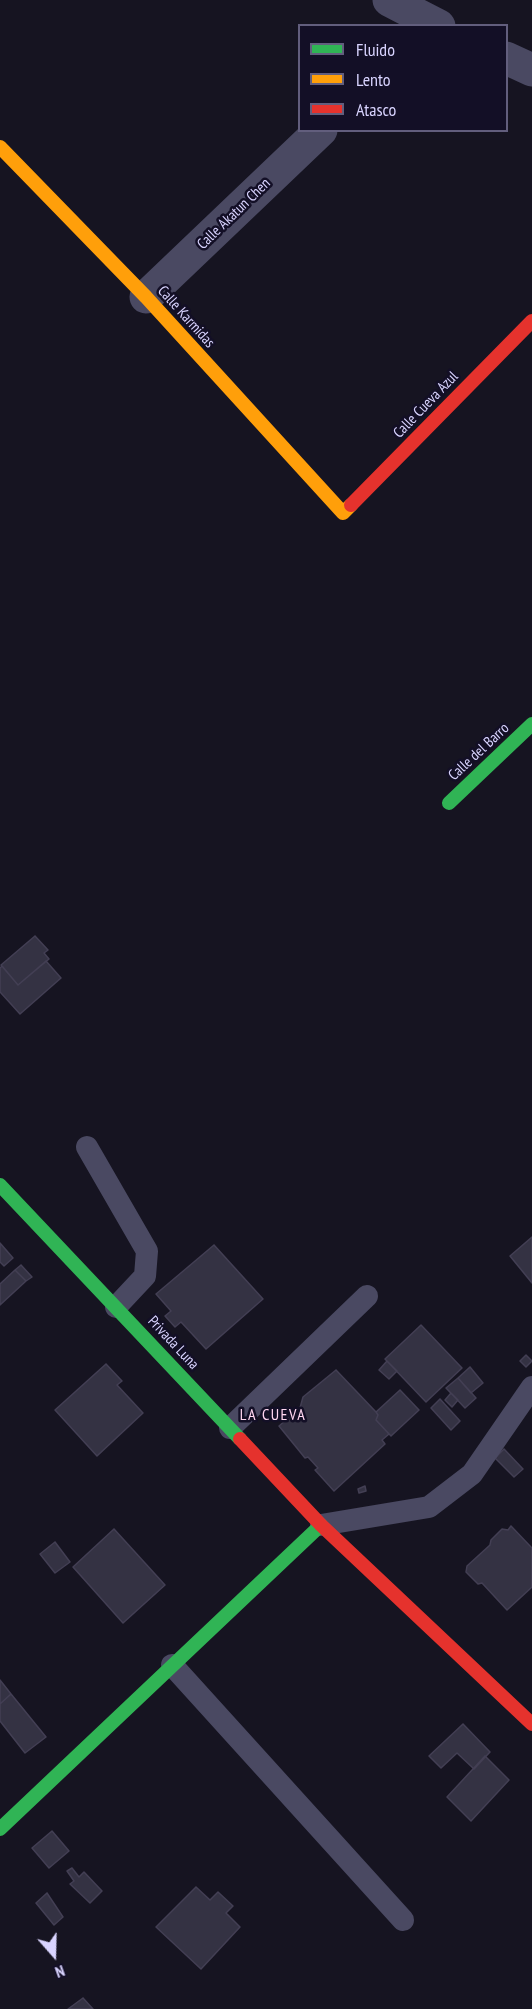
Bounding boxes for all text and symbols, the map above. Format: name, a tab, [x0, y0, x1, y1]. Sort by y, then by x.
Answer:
legend	[298, 24, 508, 132]
text: Fluido	[356, 38, 395, 61]
text: Lento	[356, 68, 391, 91]
text: Atasco	[356, 98, 396, 121]
street label: Calle Akatun Chen	[194, 175, 274, 253]
street label: Calle Karmidas	[154, 282, 218, 352]
street label: Calle Cueva Azul	[390, 368, 462, 442]
street label: Calle del Barro	[445, 719, 513, 785]
street label: Privada Luna	[144, 1313, 202, 1373]
district label: LA CUEVA	[240, 1405, 306, 1425]
north arrow	[24, 1925, 84, 1985]
text: N	[53, 1961, 68, 1983]

